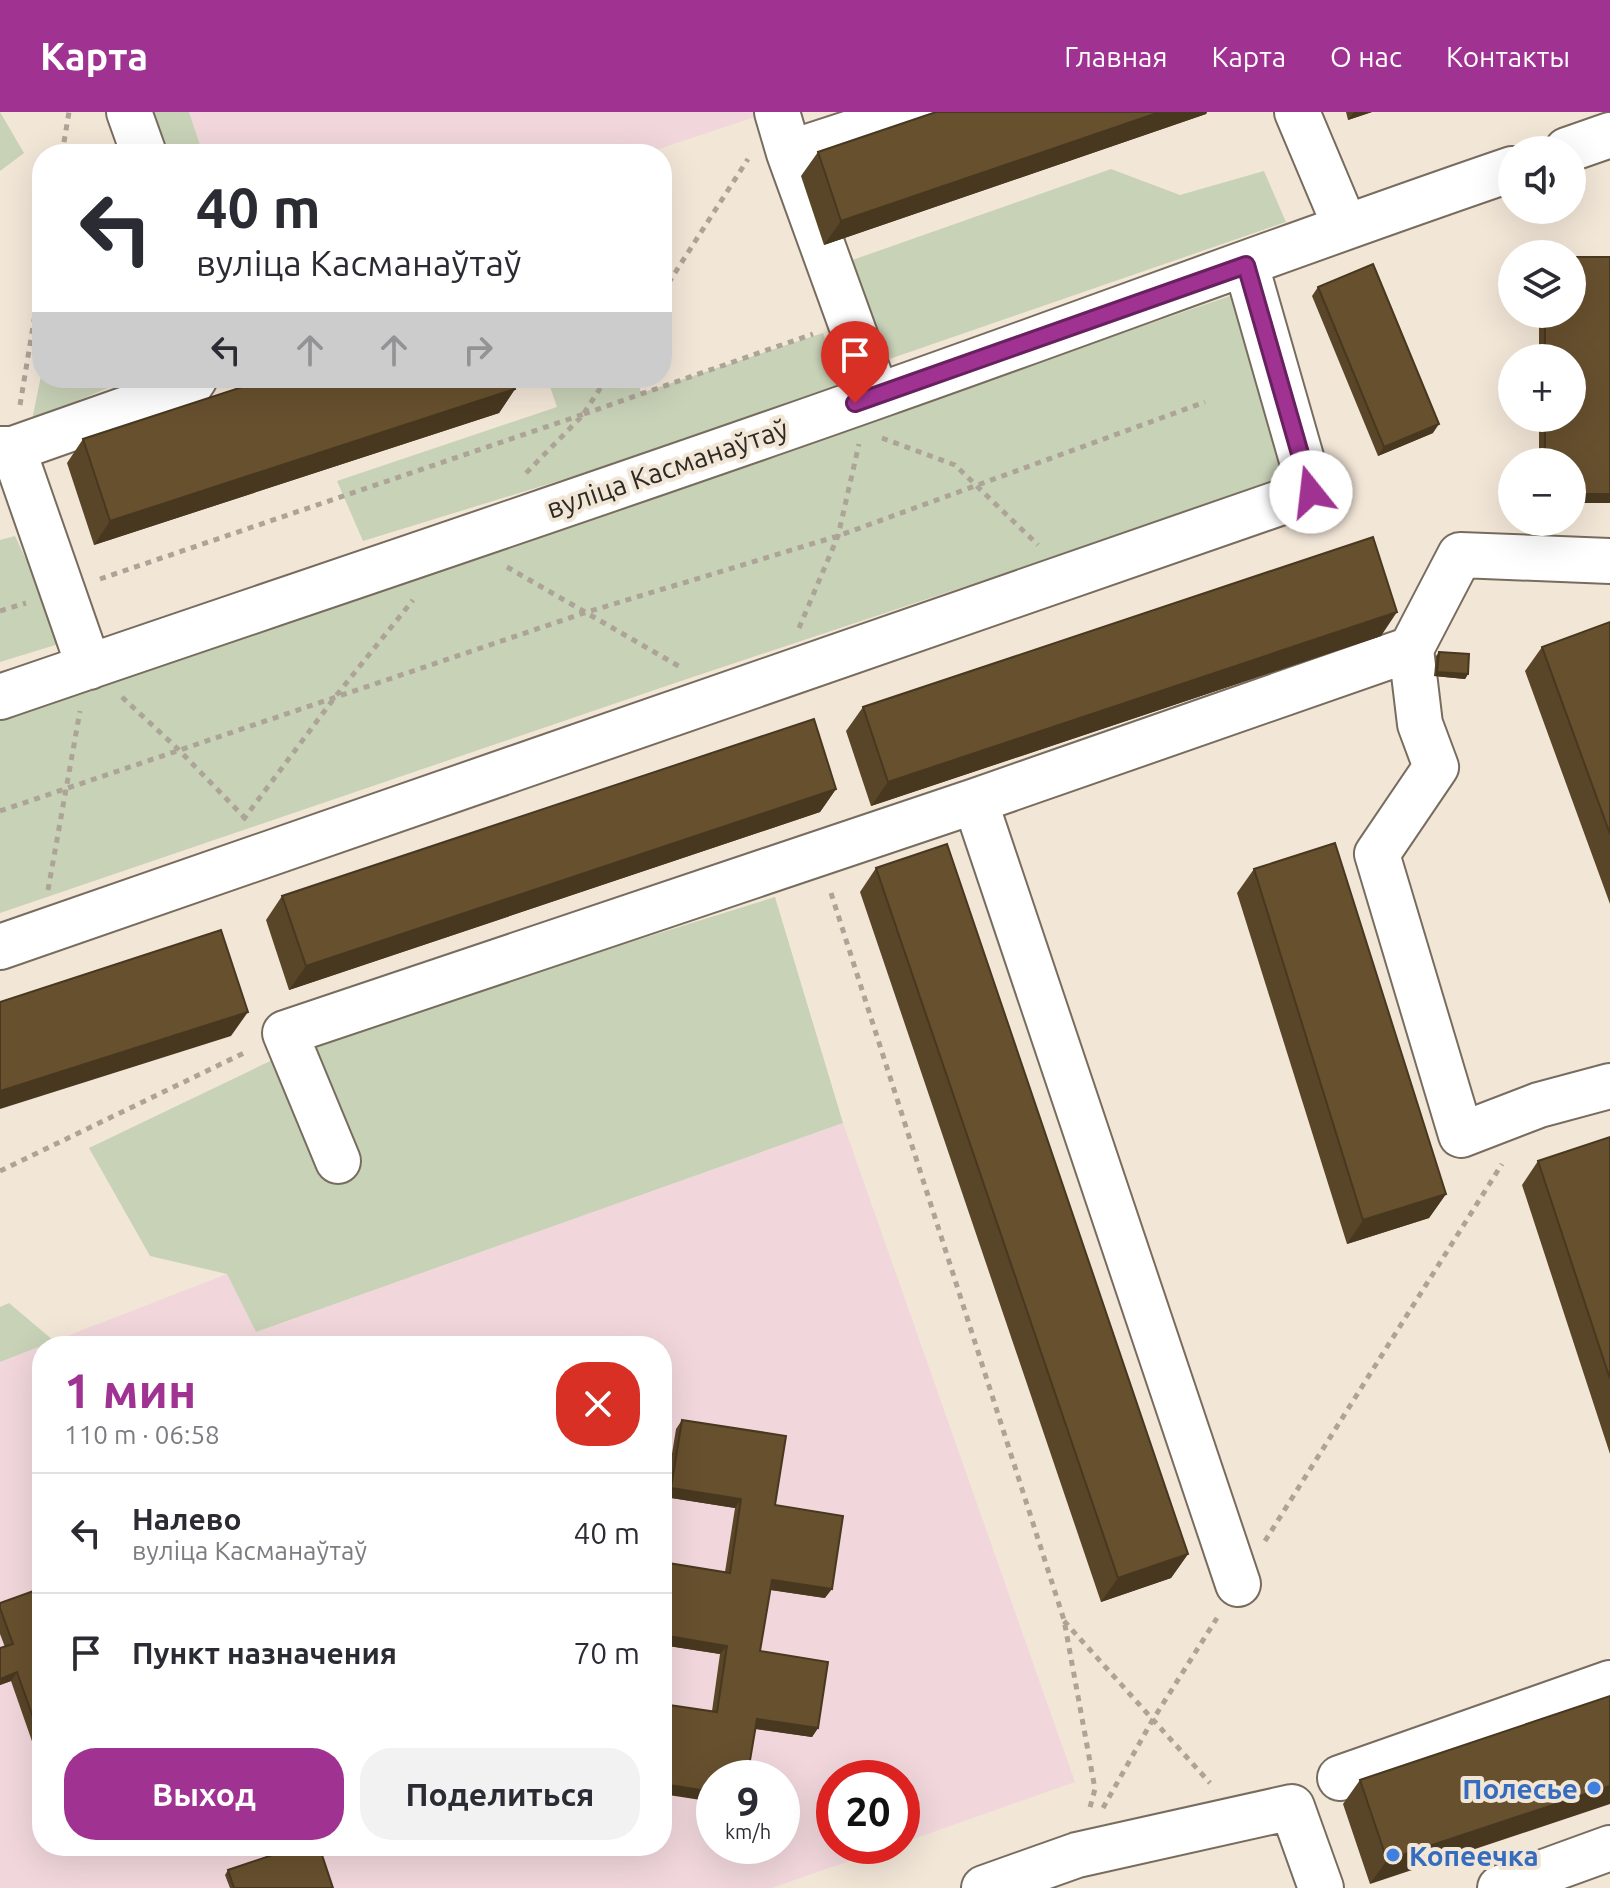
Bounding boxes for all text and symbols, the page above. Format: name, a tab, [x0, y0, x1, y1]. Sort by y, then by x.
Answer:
text: Карта	[40, 35, 148, 77]
text: Главная	[1064, 41, 1167, 72]
text: Карта	[1211, 41, 1286, 72]
text: О нас	[1330, 41, 1402, 72]
text: Контакты	[1446, 41, 1570, 72]
map controls	[1498, 136, 1586, 536]
button: sound	[1498, 136, 1586, 224]
icon: left	[64, 176, 168, 280]
text: 40 m	[196, 176, 321, 239]
button: layers	[1498, 240, 1586, 328]
text: вуліца Касманаўтаў	[196, 242, 521, 283]
pin	[821, 321, 889, 403]
icon: left	[204, 328, 248, 372]
icon: ahead	[288, 328, 332, 372]
icon: ahead	[372, 328, 416, 372]
icon: right	[456, 328, 500, 372]
icon: arrive	[833, 333, 877, 377]
button: +	[1498, 344, 1586, 432]
street label: вуліца Касманаўтаў	[542, 412, 792, 524]
button: −	[1498, 448, 1586, 536]
position arrow	[1269, 450, 1353, 534]
button: close	[556, 1362, 640, 1446]
text: 1 мин	[64, 1363, 196, 1417]
text: 110 m · 06:58	[64, 1420, 220, 1449]
text: Налево	[132, 1502, 242, 1536]
icon: left	[64, 1511, 108, 1555]
text: 40 m	[573, 1516, 640, 1550]
text: вуліца Касманаўтаў	[132, 1536, 367, 1565]
icon: arrive	[64, 1631, 108, 1675]
text: Пункт назначения	[132, 1636, 397, 1670]
text: 70 m	[573, 1636, 640, 1670]
button: Выход	[64, 1748, 344, 1840]
button: Поделиться	[360, 1748, 640, 1840]
speed limit sign: 20	[816, 1760, 920, 1864]
place label: Полесье	[1462, 1773, 1578, 1804]
text: 9	[737, 1779, 759, 1824]
marker: Полесье	[1585, 1779, 1603, 1797]
text: km/h	[725, 1820, 771, 1843]
place label: Копеечка	[1409, 1840, 1539, 1871]
marker: Копеечка	[1384, 1846, 1402, 1864]

